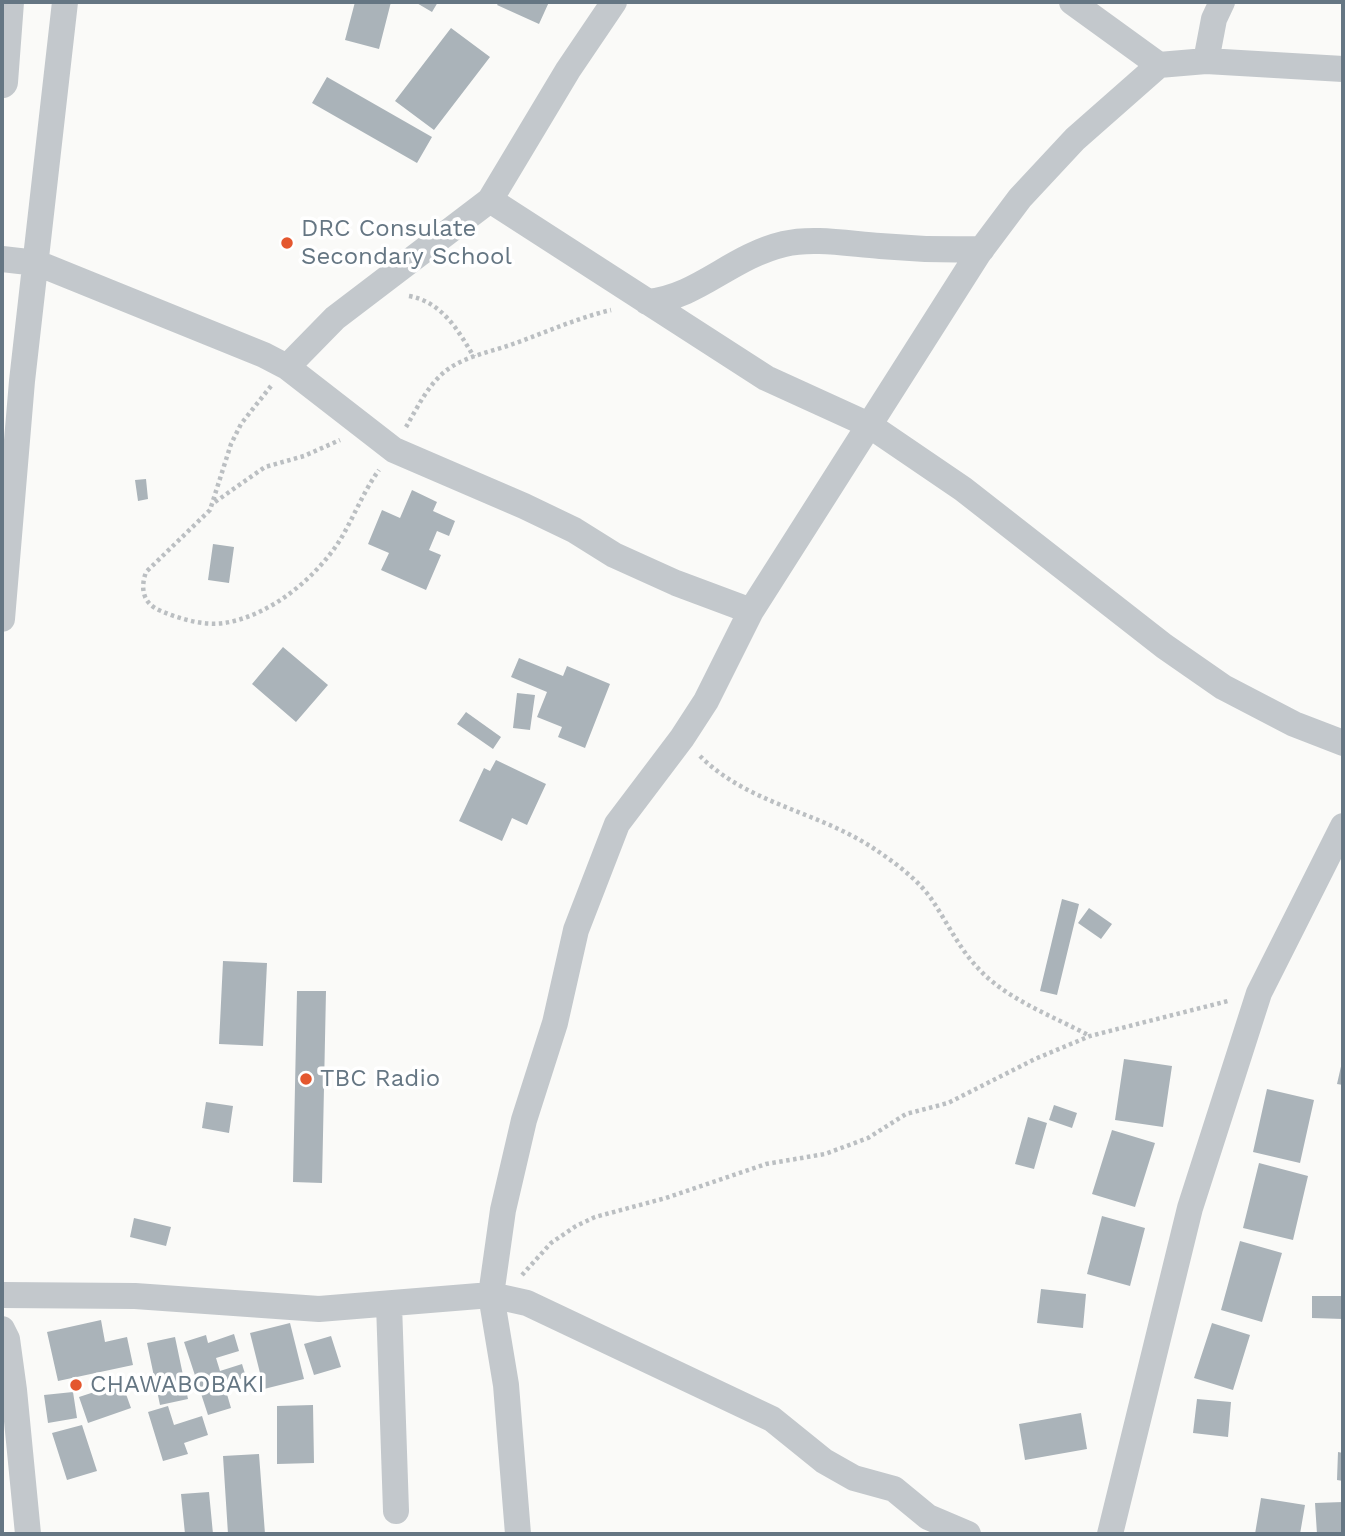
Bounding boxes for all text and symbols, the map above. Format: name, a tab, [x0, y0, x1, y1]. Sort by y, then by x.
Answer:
place label: DRC Consulate Secondary School	[301, 215, 512, 271]
marker: DRC Consulate Secondary School	[279, 235, 295, 251]
place label: TBC Radio	[320, 1065, 440, 1093]
marker: TBC Radio	[298, 1071, 314, 1087]
place label: CHAWABOBAKI	[90, 1371, 265, 1399]
marker: CHAWABOBAKI	[68, 1377, 84, 1393]

